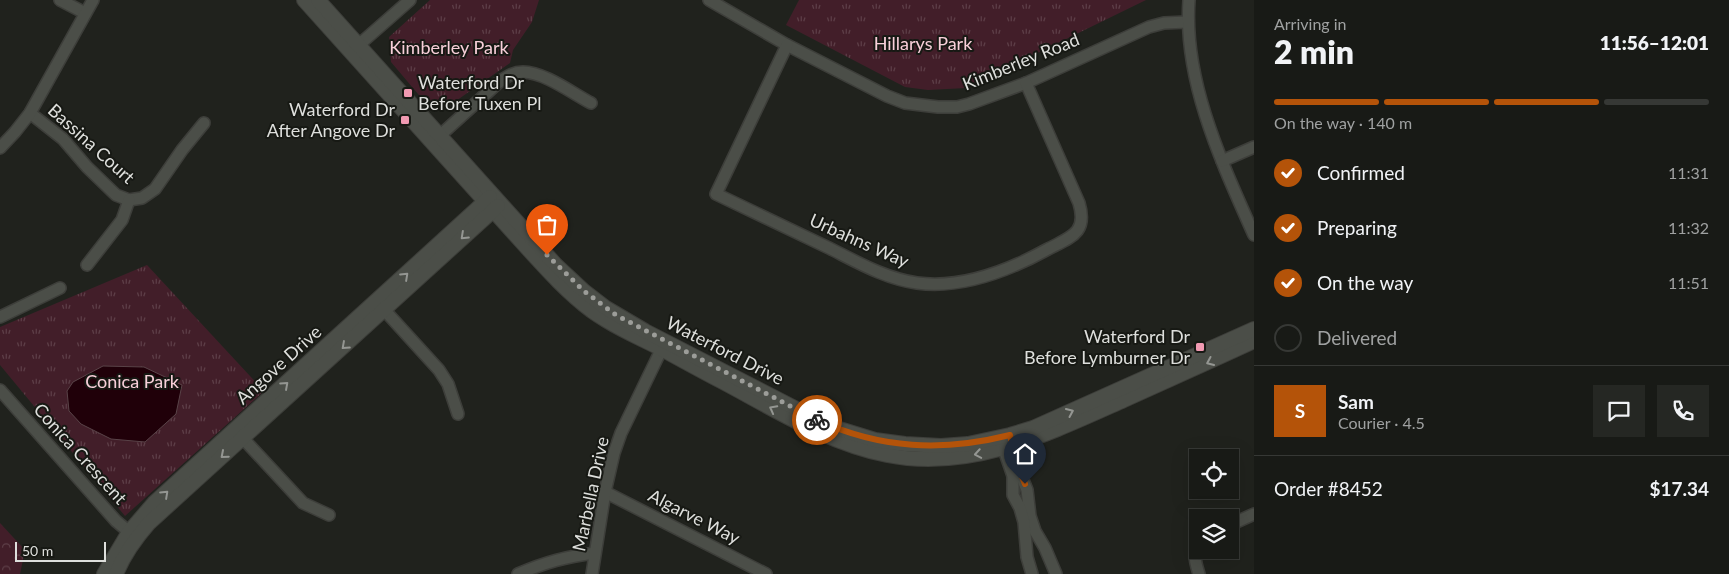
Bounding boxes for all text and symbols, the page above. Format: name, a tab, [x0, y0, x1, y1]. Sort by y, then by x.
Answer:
text: Arriving in	[1274, 14, 1347, 33]
street label: Kimberley Road	[959, 28, 1082, 95]
text: 11:56–12:01	[1600, 31, 1709, 54]
park label: Hillarys Park	[874, 32, 973, 54]
text: 2 min	[1274, 32, 1354, 71]
park label: Kimberley Park	[389, 36, 510, 58]
place label: Waterford Dr Before Tuxen Pl	[418, 71, 541, 114]
marker: Waterford Dr Before Tuxen Pl	[402, 87, 414, 99]
place label: Waterford Dr After Angove Dr	[267, 98, 395, 141]
street label: Bassina Court	[44, 99, 140, 188]
text: On the way · 140 m	[1274, 113, 1412, 132]
marker: Waterford Dr After Angove Dr	[399, 114, 411, 126]
icon: check	[1274, 159, 1302, 187]
text: Confirmed	[1317, 161, 1405, 184]
text: 11:31	[1668, 163, 1709, 182]
pin	[526, 204, 568, 255]
street label: Urbahns Way	[806, 208, 913, 272]
icon: bag	[533, 211, 561, 239]
icon: check	[1274, 214, 1302, 242]
text: Preparing	[1317, 216, 1397, 239]
text: 11:32	[1668, 218, 1709, 237]
one-way arrow	[461, 230, 470, 239]
icon: check	[1274, 269, 1302, 297]
text: On the way	[1317, 271, 1413, 294]
one-way arrow	[400, 273, 409, 282]
text: 11:51	[1668, 273, 1709, 292]
street label: Waterford Drive	[663, 311, 788, 389]
street label: Angove Drive	[231, 320, 326, 408]
place label: Waterford Dr Before Lymburner Dr	[1024, 325, 1190, 368]
text: Delivered	[1317, 326, 1397, 349]
one-way arrow	[341, 340, 350, 349]
marker: Waterford Dr Before Lymburner Dr	[1194, 341, 1206, 353]
one-way arrow	[1206, 355, 1215, 366]
park label: Conica Park	[85, 370, 180, 392]
one-way arrow	[279, 381, 288, 390]
button: chat	[1593, 385, 1645, 437]
button: phone	[1657, 385, 1709, 437]
text: Sam	[1338, 390, 1374, 413]
courier	[792, 395, 842, 445]
street label: Conica Crescent	[30, 398, 132, 509]
text: S	[1295, 399, 1305, 422]
one-way arrow	[769, 405, 778, 415]
icon: bike	[803, 406, 831, 434]
one-way arrow	[1065, 407, 1074, 418]
text: Courier · 4.5	[1338, 413, 1425, 432]
pin	[1004, 433, 1046, 484]
street label: Marbella Drive	[567, 435, 613, 553]
icon: home	[1011, 440, 1039, 468]
one-way arrow	[974, 448, 982, 458]
one-way arrow	[221, 449, 230, 458]
map controls	[1189, 449, 1239, 559]
button: locate	[1189, 449, 1239, 499]
text: Order #8452	[1274, 477, 1383, 500]
text: $17.34	[1649, 477, 1709, 500]
street label: Algarve Way	[645, 484, 745, 549]
one-way arrow	[159, 491, 168, 500]
button: layers	[1189, 509, 1239, 559]
scale bar	[15, 539, 106, 562]
text: 50 m	[22, 542, 53, 559]

